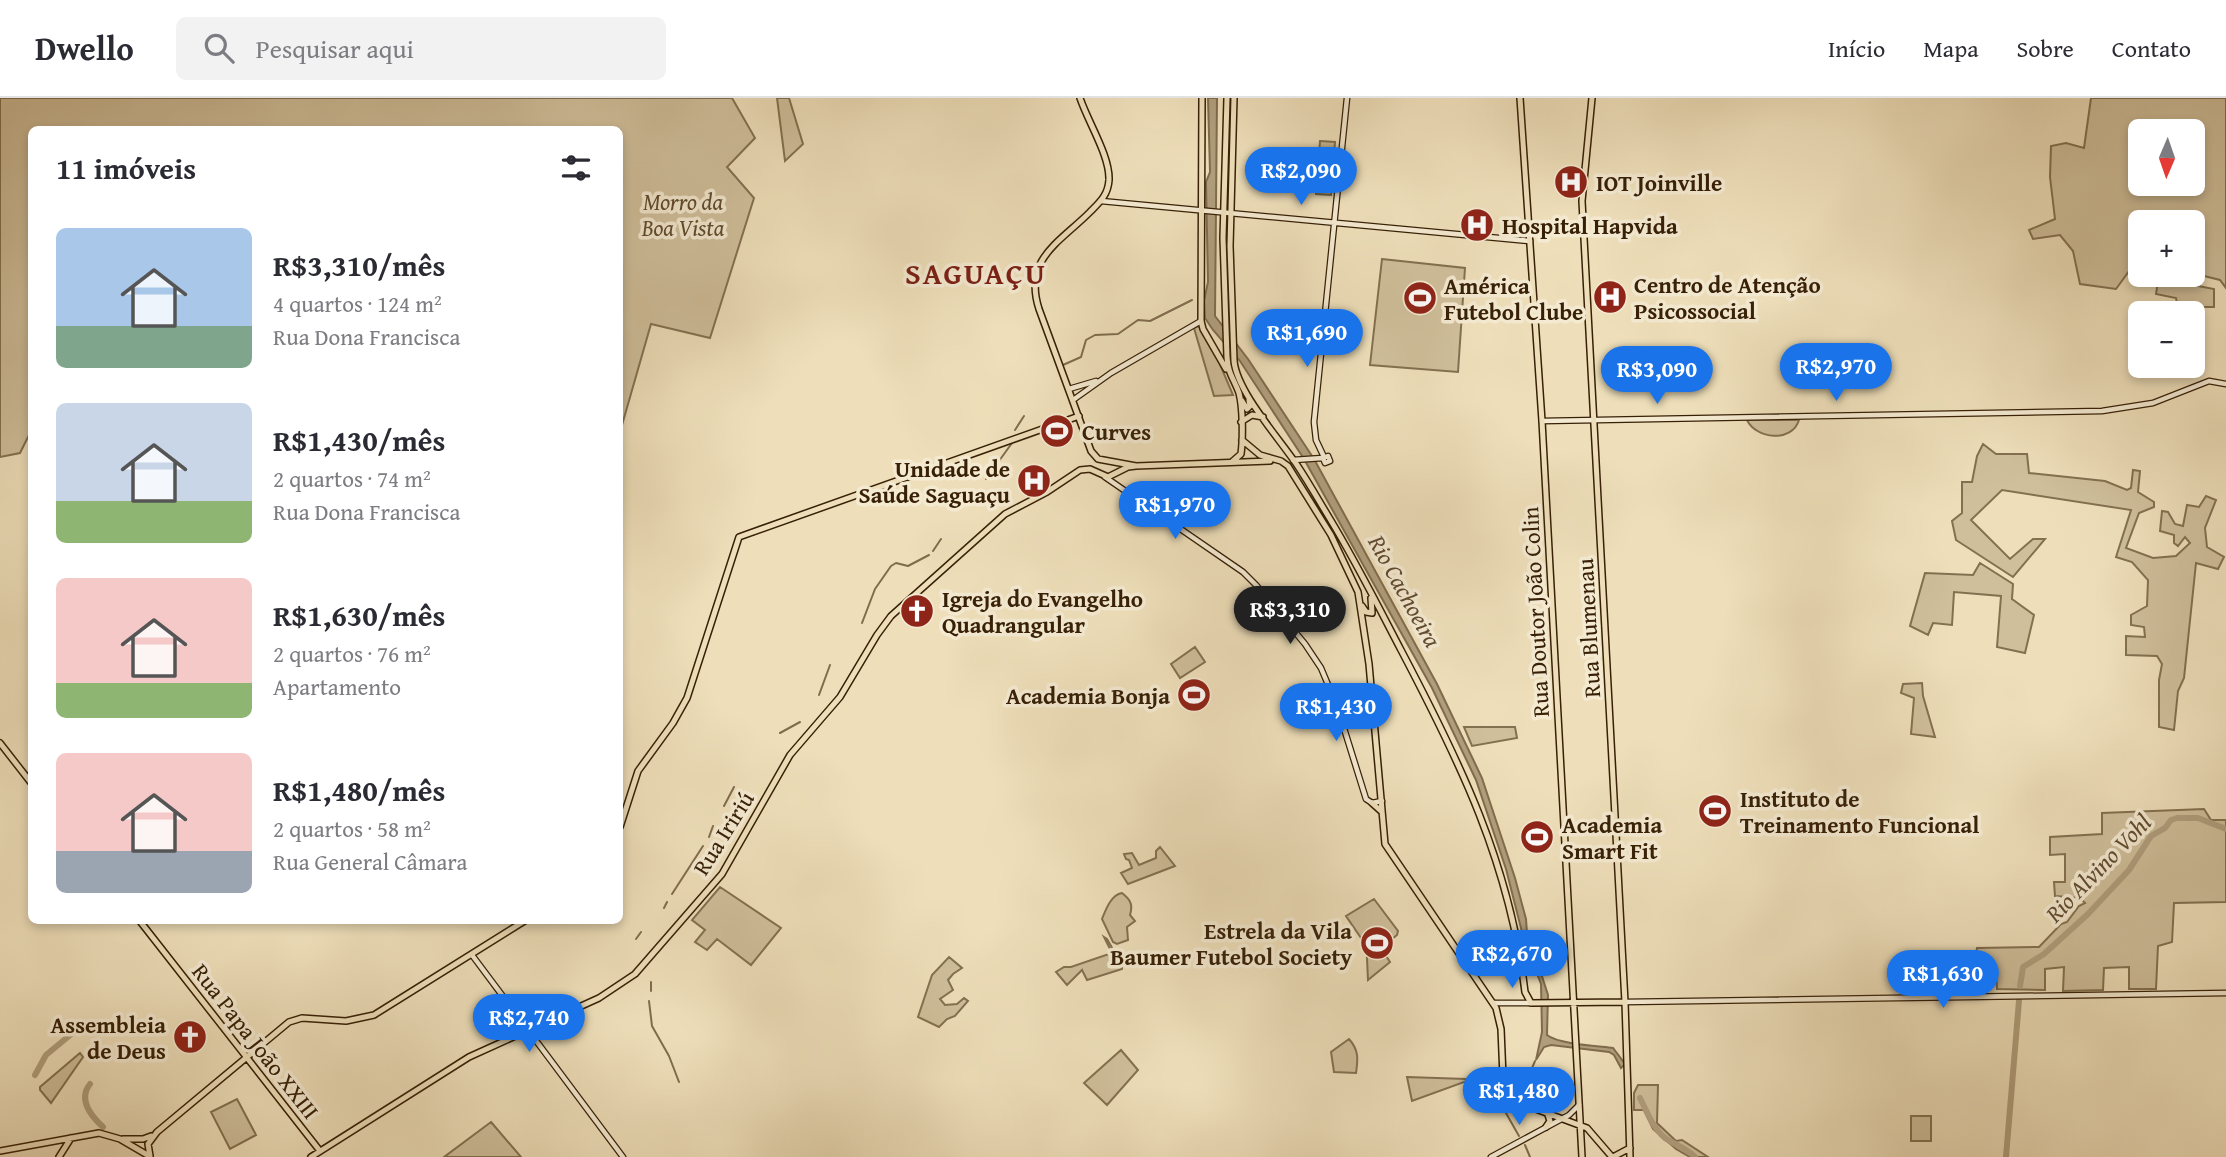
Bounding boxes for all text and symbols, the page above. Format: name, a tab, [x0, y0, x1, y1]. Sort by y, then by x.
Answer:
search box	[176, 17, 666, 80]
text: Dwello	[35, 24, 134, 72]
icon: search	[200, 29, 238, 67]
text: Pesquisar aqui	[256, 29, 414, 68]
text: Início	[1828, 31, 1885, 66]
text: Mapa	[1923, 31, 1979, 66]
text: Sobre	[2017, 31, 2074, 66]
text: Contato	[2112, 31, 2191, 66]
north arrow	[2128, 119, 2205, 196]
map controls	[2128, 119, 2205, 378]
text: 11 imóveis	[56, 146, 196, 190]
pin: R$2,090	[1236, 148, 1366, 207]
icon: filters	[557, 149, 595, 187]
text: R$2,090	[1261, 153, 1341, 186]
hospital icon: IOT Joinville	[1552, 163, 1590, 201]
place label: IOT Joinville	[1596, 166, 1722, 199]
park label: Morro da Boa Vista	[641, 185, 725, 244]
hospital icon: Hospital Hapvida	[1458, 206, 1496, 244]
place label: Hospital Hapvida	[1502, 209, 1678, 242]
button: +	[2128, 210, 2205, 287]
text: R$3,310/mês	[273, 243, 445, 287]
district label: SAGUAÇU	[905, 251, 1047, 295]
icon: home	[112, 256, 196, 340]
place label: Centro de Atenção Psicossocial	[1634, 268, 1821, 327]
place label: América Futebol Clube	[1444, 269, 1583, 328]
hospital icon: Centro de Atenção Psicossocial	[1591, 278, 1629, 316]
sports icon: América Futebol Clube	[1401, 279, 1439, 317]
text: 4 quartos · 124 m²	[273, 287, 442, 320]
button: −	[2128, 301, 2205, 378]
pin: R$1,690	[1242, 310, 1372, 369]
text: R$1,690	[1267, 315, 1347, 348]
text: Rua Dona Francisca	[273, 320, 460, 353]
pin: R$2,970	[1771, 344, 1901, 403]
pin: R$3,090	[1592, 346, 1722, 406]
text: R$2,970	[1796, 349, 1876, 382]
text: R$3,090	[1617, 352, 1697, 385]
sports icon: Curves	[1038, 412, 1076, 450]
place label: Curves	[1082, 415, 1151, 448]
text: R$1,430/mês	[273, 418, 445, 462]
icon: home	[112, 431, 196, 515]
place label: Unidade de Saúde Saguaçu	[859, 452, 1011, 511]
text: 2 quartos · 74 m²	[273, 462, 431, 495]
hospital icon: Unidade de Saúde Saguaçu	[1015, 462, 1053, 500]
pin: R$1,970	[1110, 482, 1240, 541]
text: R$1,970	[1135, 487, 1215, 520]
text: Rua Dona Francisca	[273, 495, 460, 528]
street label: Rua Doutor João Colin	[1513, 506, 1557, 718]
water label: Rio Cachoeira	[1359, 527, 1450, 654]
street label: Rua Blumenau	[1568, 557, 1608, 698]
place label: Igreja do Evangelho Quadrangular	[942, 582, 1143, 641]
pin: R$3,310	[1225, 587, 1355, 646]
church icon: Igreja do Evangelho Quadrangular	[898, 592, 936, 630]
text: R$3,310	[1250, 592, 1330, 625]
text: R$1,630/mês	[273, 593, 445, 637]
icon: home	[112, 606, 196, 690]
text: 2 quartos · 76 m²	[273, 637, 431, 670]
text: Apartamento	[273, 670, 401, 703]
sports icon: Academia Bonja	[1175, 676, 1213, 714]
place label: Academia Bonja	[1006, 679, 1170, 712]
pin: R$1,430	[1271, 684, 1401, 743]
text: R$1,430	[1296, 689, 1376, 722]
text: R$1,480/mês	[273, 768, 445, 812]
icon: home	[112, 781, 196, 865]
place label: Instituto de Treinamento Funcional	[1740, 782, 1979, 841]
street label: Rua Iririú	[684, 784, 762, 881]
sports icon: Instituto de Treinamento Funcional	[1696, 792, 1734, 830]
water label: Rio Alvino Vohl	[2036, 806, 2159, 931]
place label: Academia Smart Fit	[1562, 808, 1662, 867]
text: 2 quartos · 58 m²	[273, 812, 431, 845]
sports icon: Academia Smart Fit	[1518, 818, 1556, 856]
text: Rua General Câmara	[273, 845, 467, 878]
place label: Estrela da Vila Baumer Futebol Society	[1110, 914, 1352, 973]
sports icon: Estrela da Vila Baumer Futebol Society	[1358, 924, 1396, 962]
pin: R$2,670	[1447, 930, 1577, 990]
text: R$2,670	[1472, 936, 1552, 969]
pin: R$1,630	[1878, 950, 2008, 1010]
street label: Rua Papa João XXIII	[185, 956, 327, 1126]
text: R$1,630	[1903, 956, 1983, 989]
pin: R$2,740	[464, 995, 594, 1054]
text: R$2,740	[489, 1000, 569, 1033]
place label: Assembleia de Deus	[51, 1008, 166, 1067]
church icon: Assembleia de Deus	[171, 1018, 209, 1056]
pin: R$1,480	[1454, 1068, 1584, 1127]
text: R$1,480	[1479, 1073, 1559, 1106]

